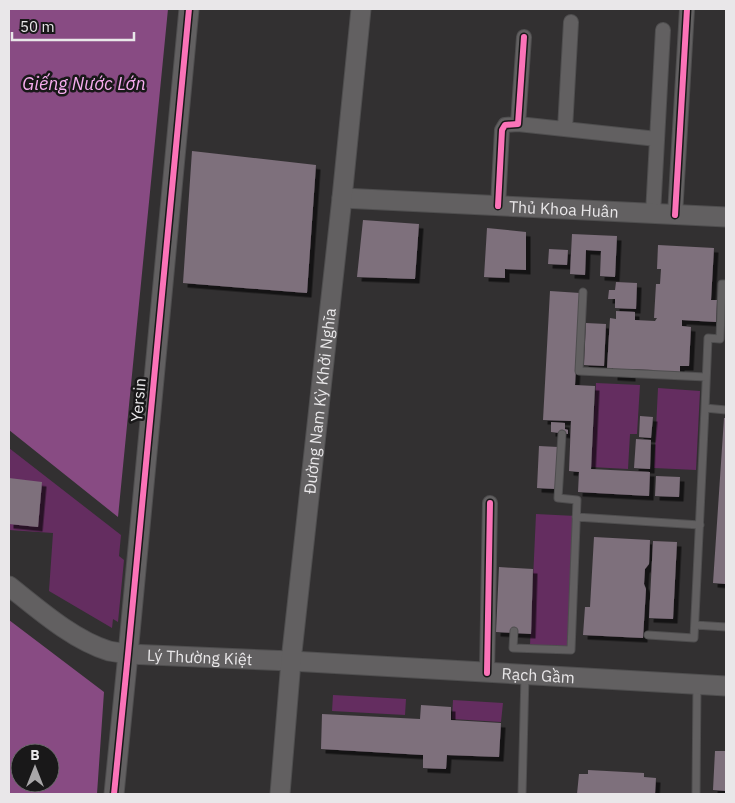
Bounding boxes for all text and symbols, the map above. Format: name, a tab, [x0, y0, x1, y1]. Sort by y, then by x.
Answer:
scale bar	[12, 10, 135, 42]
text: 50 m	[20, 17, 55, 36]
water label: Giếng Nước Lớn	[22, 72, 146, 95]
street label: Thủ Khoa Huân	[508, 196, 619, 222]
street label: Đường Nam Kỳ Khởi Nghĩa	[299, 307, 340, 495]
street label: Yersin	[126, 377, 150, 423]
street label: Lý Thường Kiệt	[147, 645, 253, 669]
street label: Rạch Gầm	[501, 663, 575, 687]
north arrow	[10, 743, 60, 793]
text: B	[30, 746, 40, 764]

